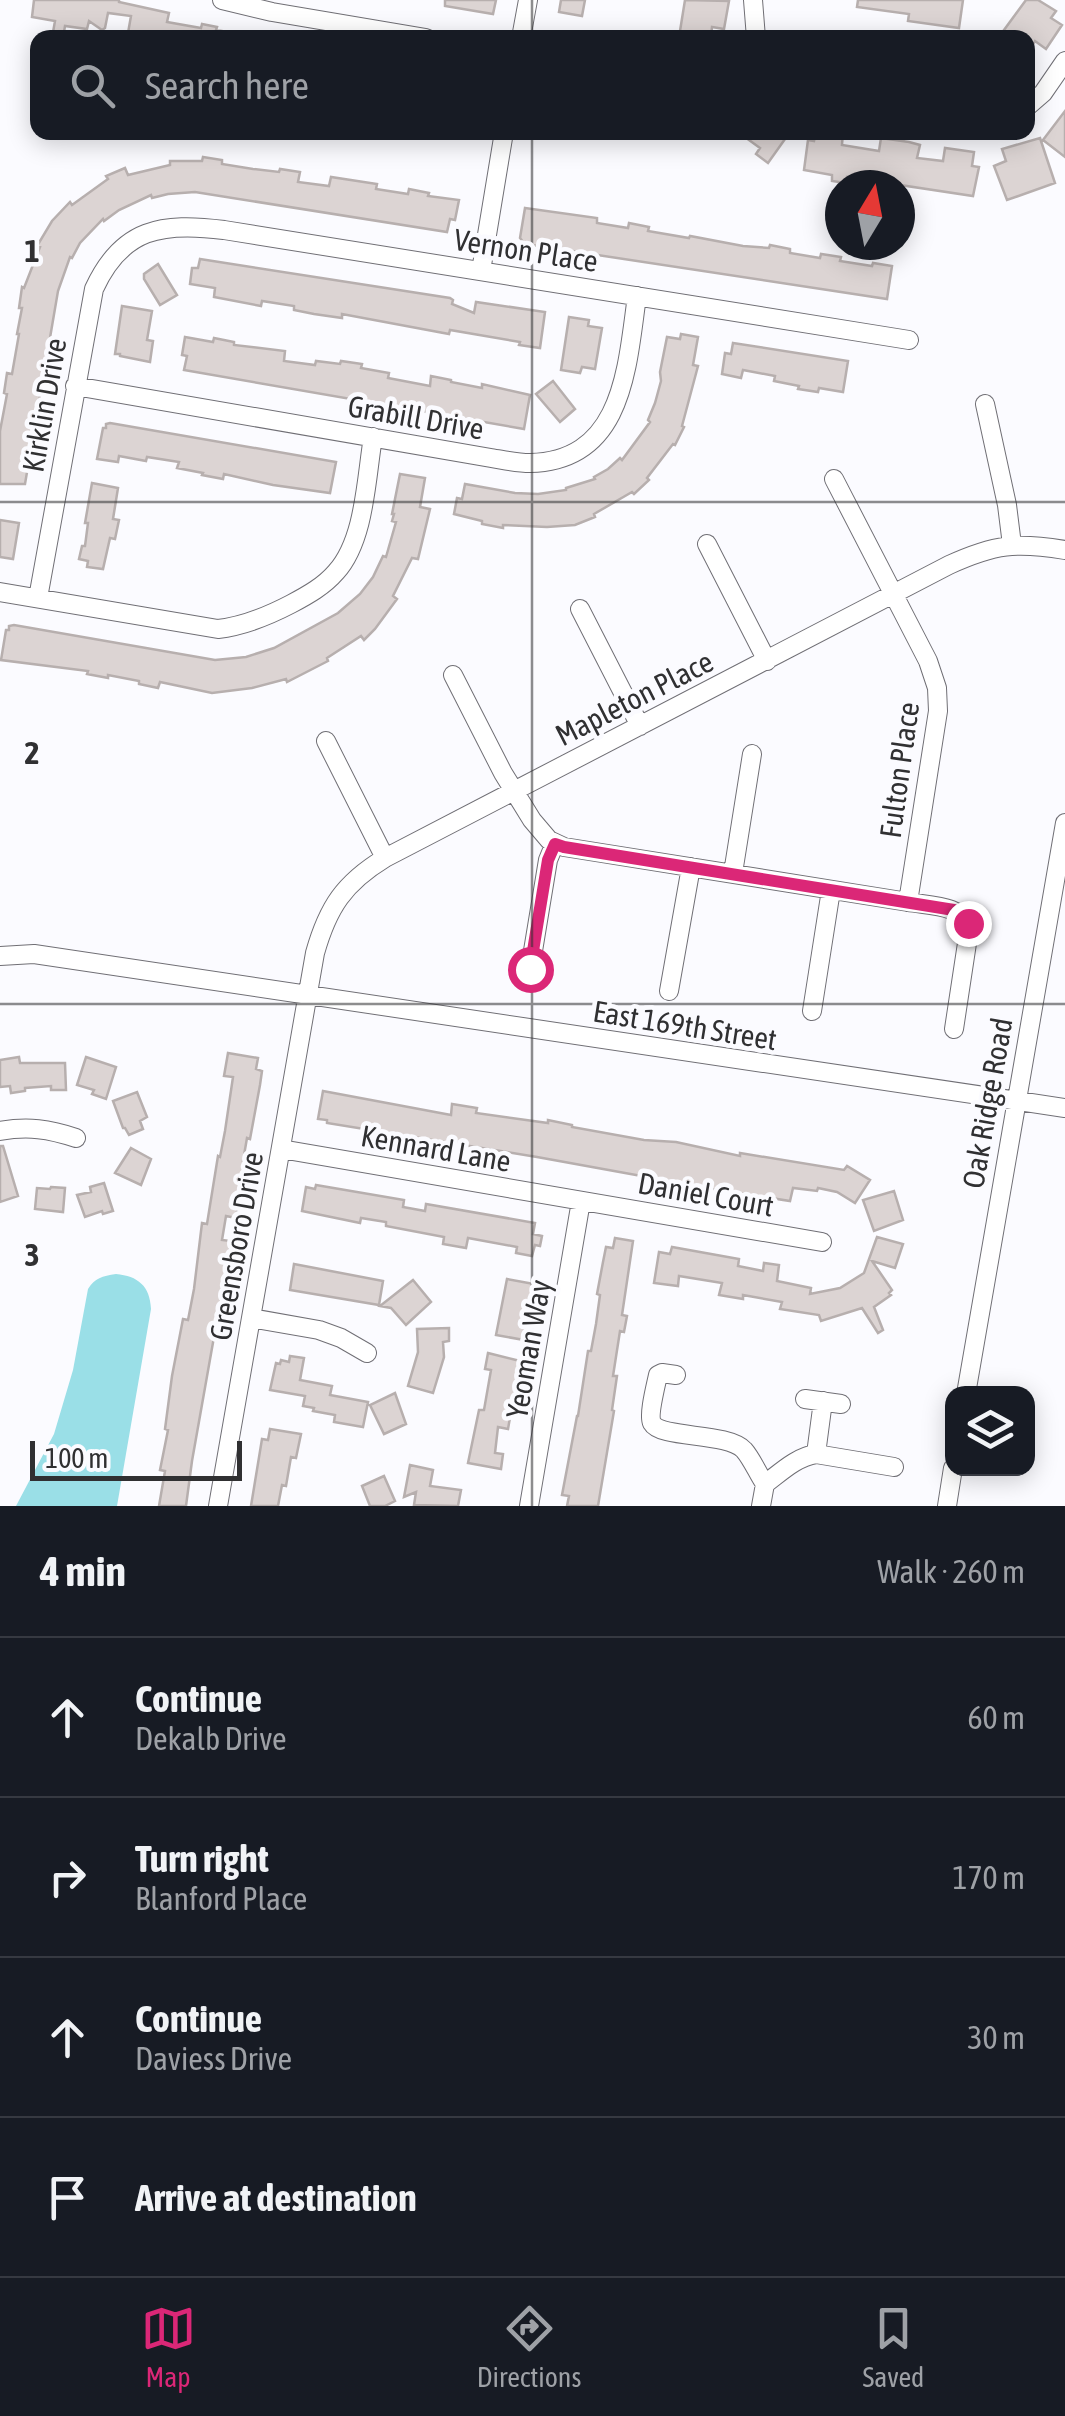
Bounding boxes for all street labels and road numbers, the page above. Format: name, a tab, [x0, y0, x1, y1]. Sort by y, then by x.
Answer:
street label: Vernon Place	[452, 222, 600, 278]
street label: Kirklin Drive	[16, 335, 72, 475]
street label: Grabill Drive	[345, 388, 487, 446]
street label: Mapleton Place	[550, 644, 718, 752]
street label: Fulton Place	[873, 700, 925, 840]
street label: East 169th Street	[591, 994, 779, 1056]
street label: Oak Ridge Road	[955, 1015, 1019, 1191]
street label: Kennard Lane	[358, 1118, 514, 1178]
street label: Greensboro Drive	[203, 1149, 269, 1343]
street label: Daniel Court	[636, 1165, 776, 1223]
street label: Yeoman Way	[499, 1277, 557, 1421]

